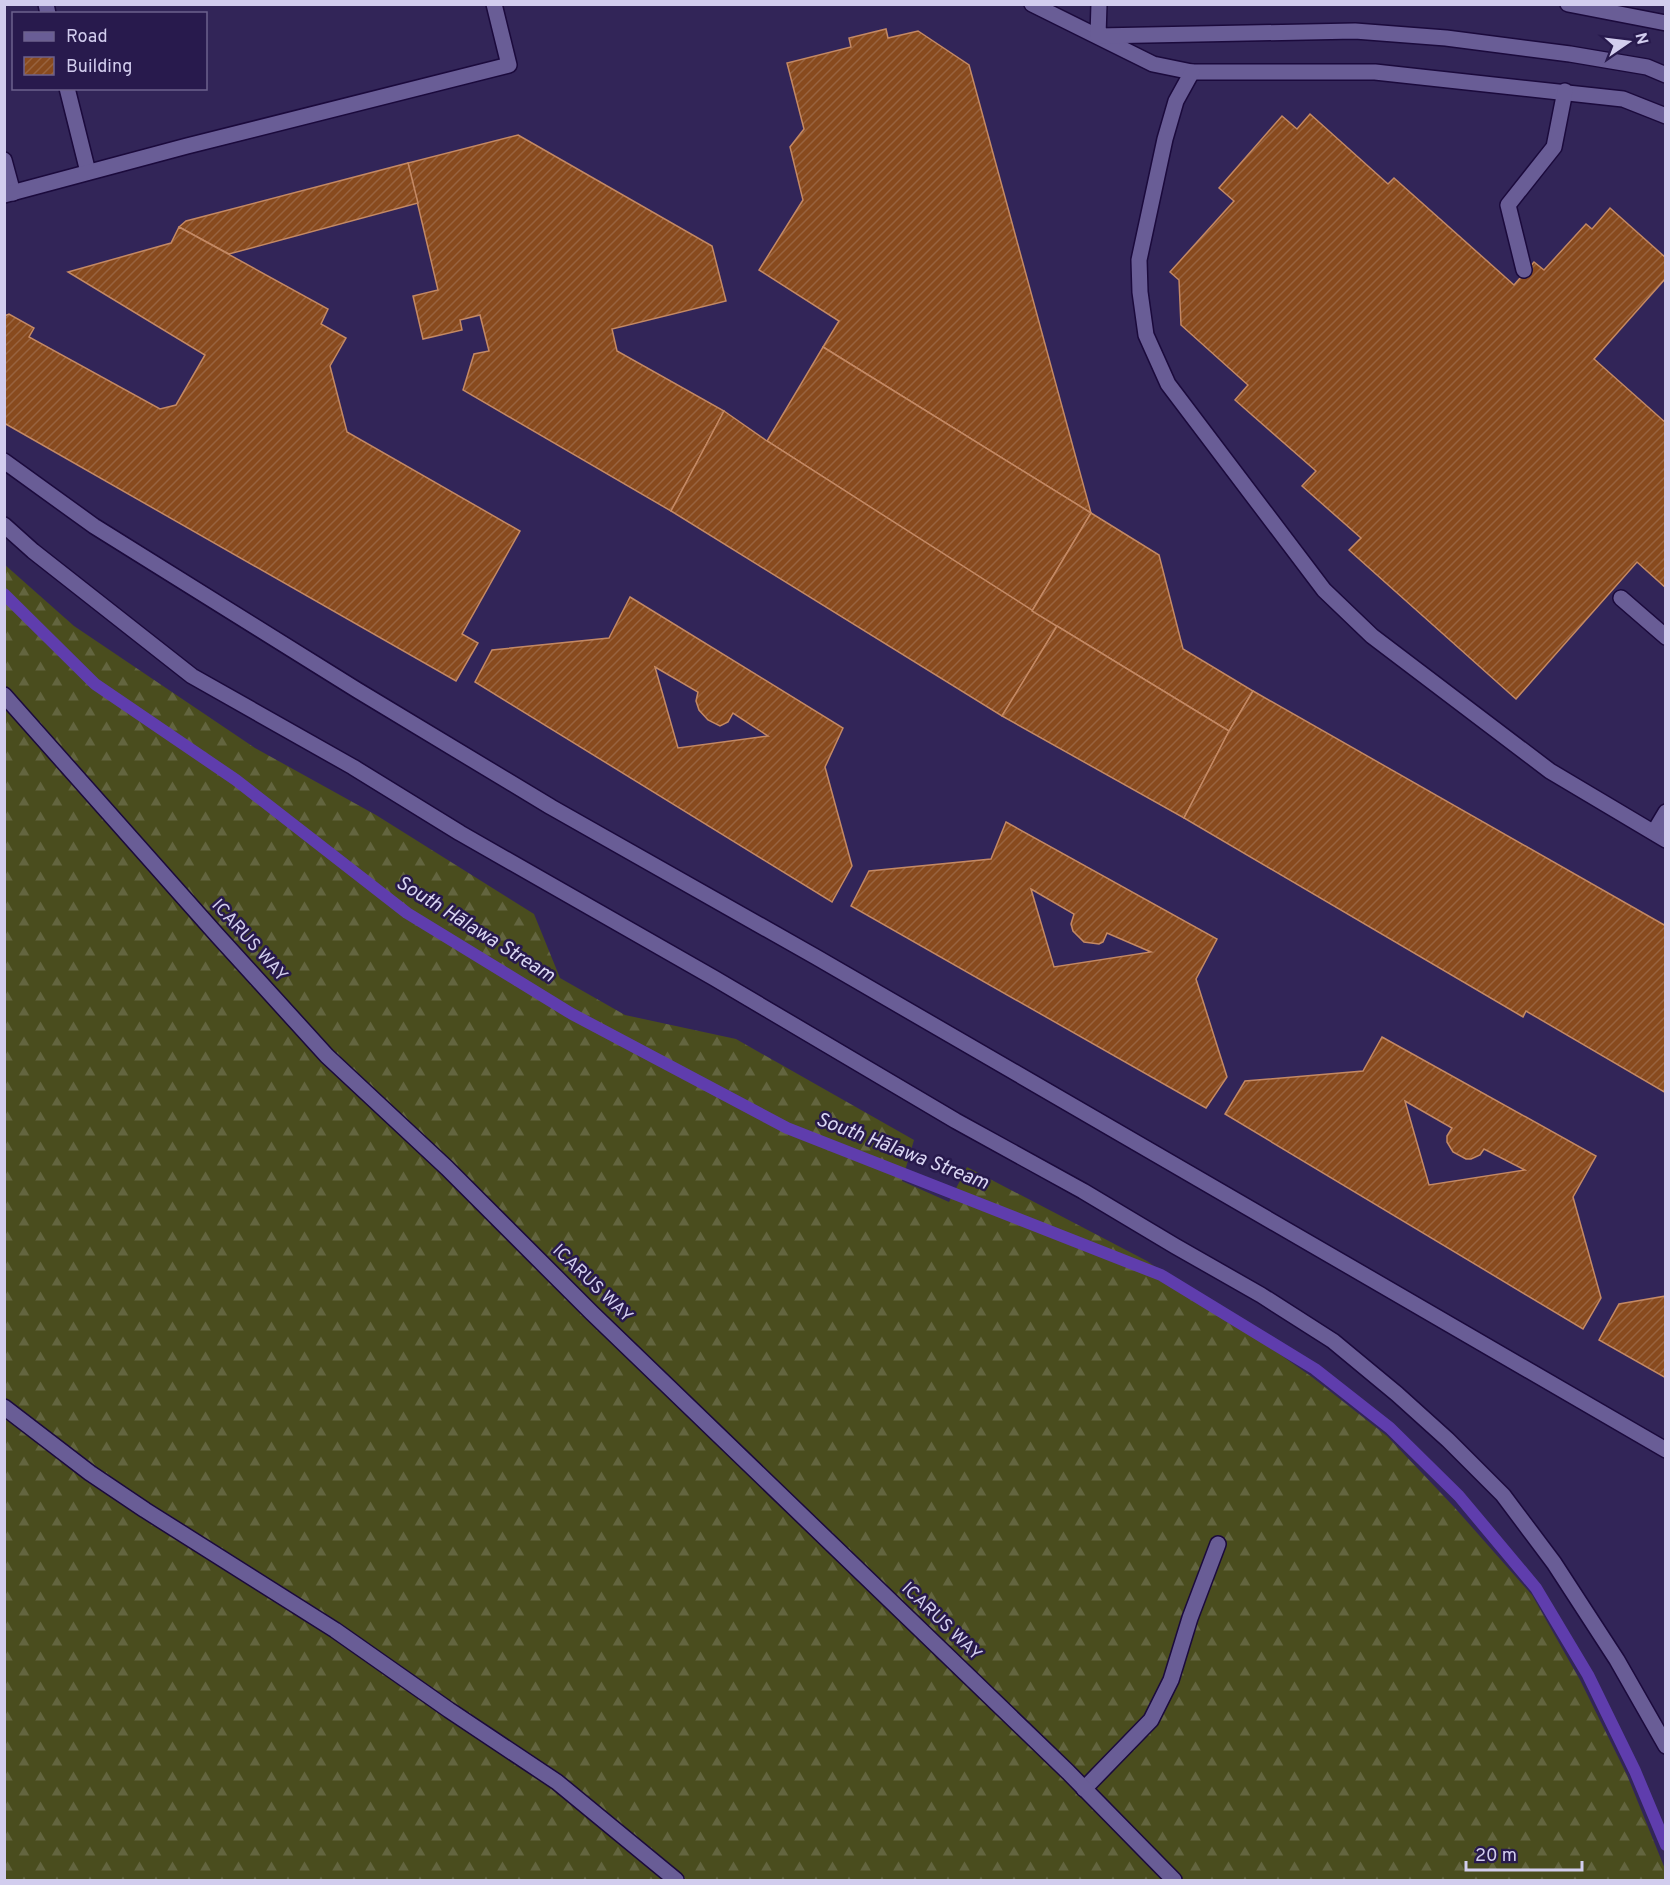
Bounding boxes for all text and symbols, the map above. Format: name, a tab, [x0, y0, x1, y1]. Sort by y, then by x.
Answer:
legend	[12, 12, 207, 90]
north arrow	[1598, 12, 1658, 72]
text: Road	[66, 26, 108, 49]
text: N	[1630, 31, 1652, 47]
text: Building	[66, 56, 132, 79]
water label: South Hālawa Stream	[391, 870, 560, 990]
street label: ICARUS WAY	[206, 895, 292, 987]
water label: South Hālawa Stream	[812, 1107, 993, 1197]
street label: ICARUS WAY	[547, 1240, 637, 1328]
street label: ICARUS WAY	[896, 1578, 986, 1666]
scale bar	[1466, 1834, 1582, 1872]
text: 20 m	[1475, 1845, 1517, 1868]

